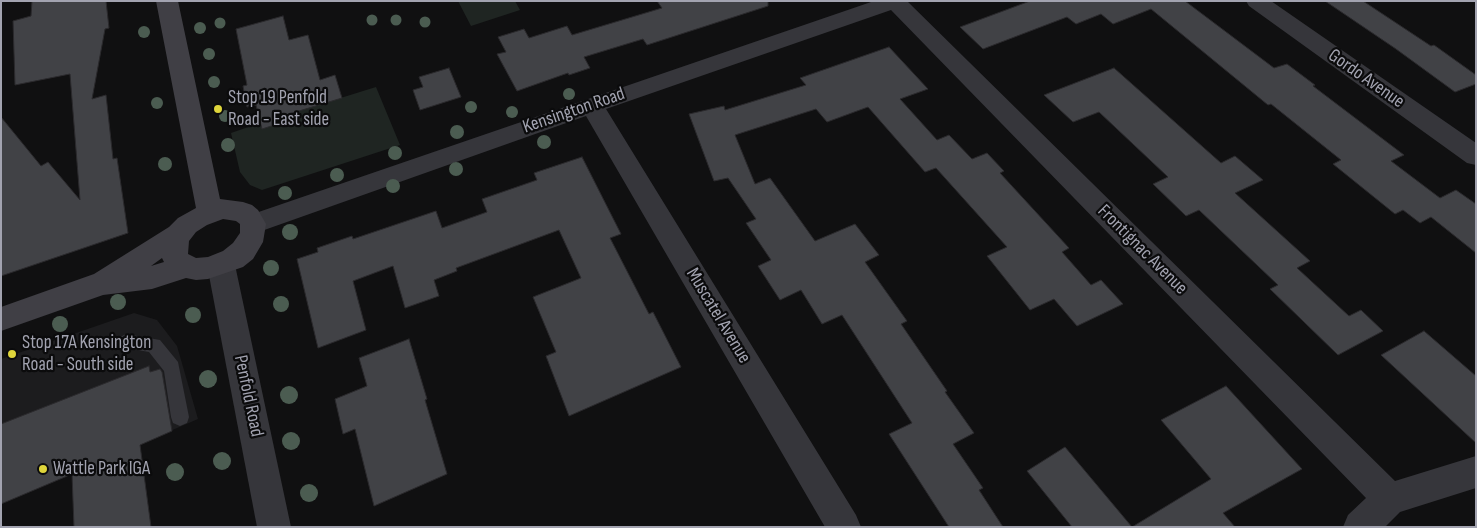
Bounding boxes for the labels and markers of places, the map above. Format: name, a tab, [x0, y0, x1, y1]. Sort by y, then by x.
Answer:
place label: Stop 19 Penfold Road - East side	[228, 87, 329, 131]
marker: Stop 19 Penfold Road - East side	[212, 103, 224, 115]
place label: Stop 17A Kensington Road - South side	[22, 332, 151, 376]
marker: Stop 17A Kensington Road - South side	[6, 348, 18, 360]
place label: Wattle Park IGA	[53, 458, 150, 480]
marker: Wattle Park IGA	[37, 463, 49, 475]

